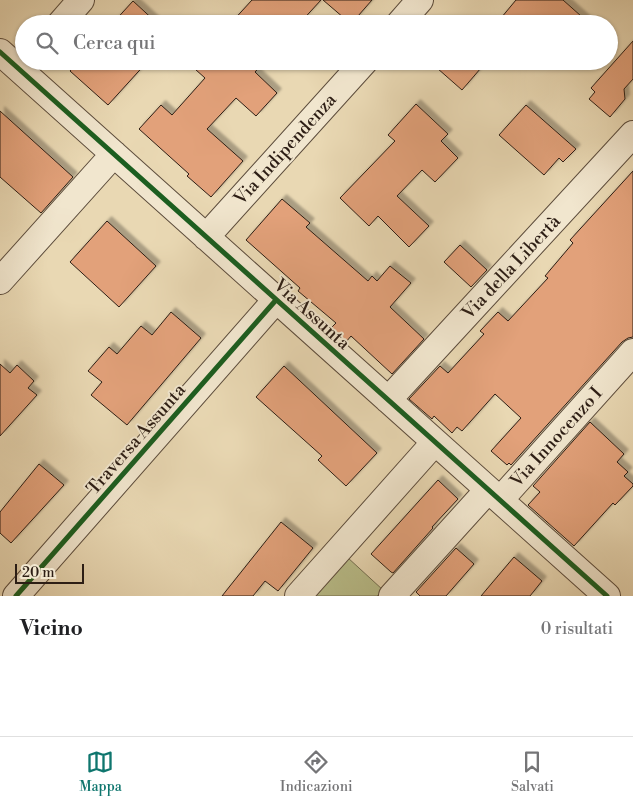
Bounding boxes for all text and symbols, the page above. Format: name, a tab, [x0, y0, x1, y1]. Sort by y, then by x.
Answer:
search box	[15, 15, 618, 70]
icon: search	[33, 29, 61, 57]
text: Cerca qui	[73, 31, 156, 55]
street label: Via Indipendenza	[229, 88, 342, 211]
street label: Via della Libertà	[456, 210, 566, 325]
street label: Via Assunta	[268, 273, 355, 355]
street label: Traversa Assunta	[82, 378, 191, 500]
street label: Via Innocenzo I	[505, 382, 608, 493]
scale bar	[15, 561, 84, 584]
text: 20 m	[22, 564, 54, 582]
text: Vicino	[20, 616, 83, 642]
text: 0 risultati	[541, 619, 613, 639]
tab: Mappa	[79, 748, 122, 796]
tab: Indicazioni	[280, 748, 353, 796]
tab: Salvati	[511, 748, 554, 796]

